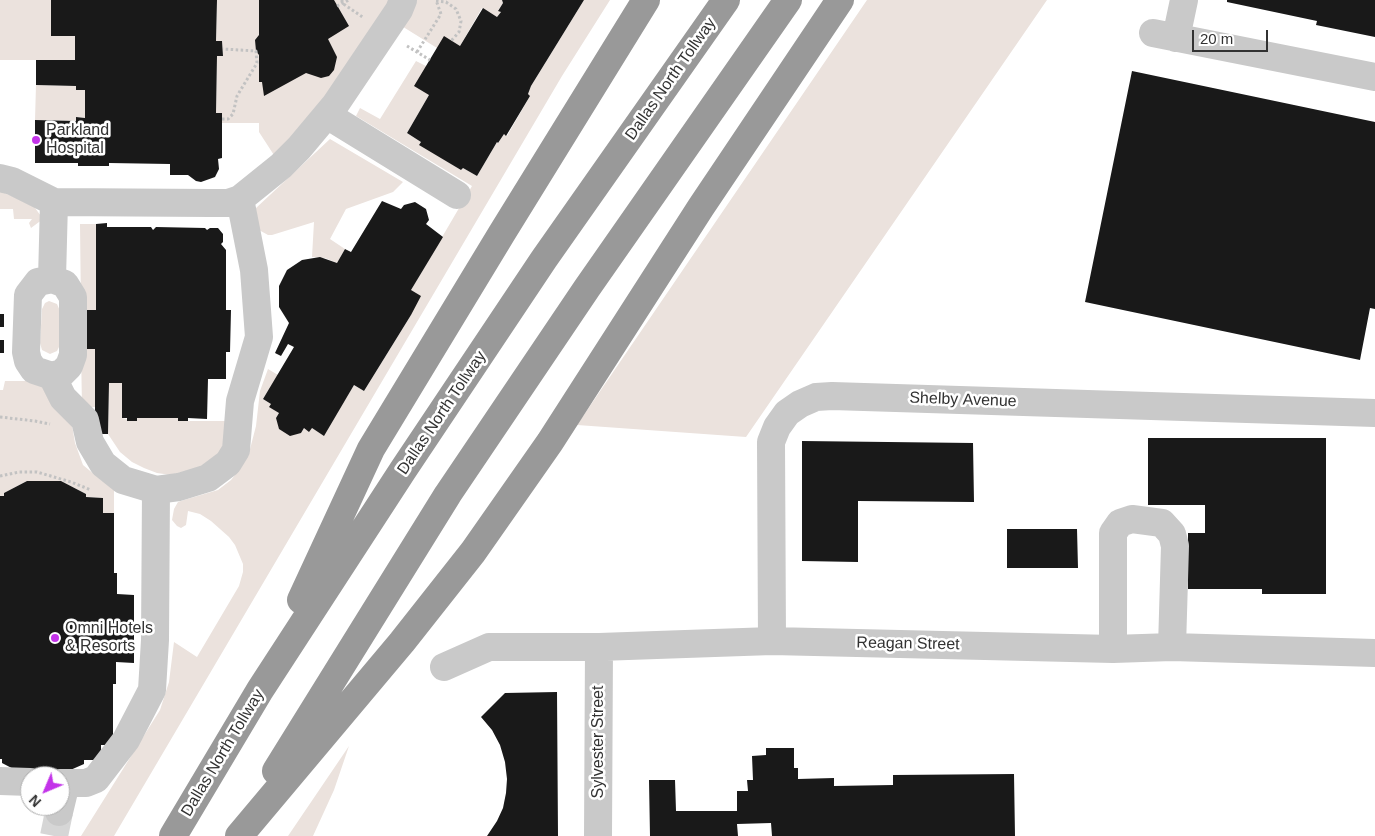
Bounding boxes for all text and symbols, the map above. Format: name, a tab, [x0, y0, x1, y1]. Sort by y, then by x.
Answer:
street label: Dallas North Tollway	[622, 14, 720, 144]
scale bar	[1195, 20, 1271, 52]
text: 20 m	[1200, 30, 1233, 47]
place label: Parkland Hospital	[46, 121, 109, 159]
marker: Parkland Hospital	[30, 134, 42, 146]
street label: Dallas North Tollway	[394, 348, 490, 478]
street label: Shelby Avenue	[909, 389, 1017, 411]
place label: Omni Hotels & Resorts	[65, 619, 153, 657]
marker: Omni Hotels & Resorts	[49, 632, 61, 644]
street label: Reagan Street	[856, 634, 960, 654]
street label: Dallas North Tollway	[177, 686, 269, 820]
street label: Sylvester Street	[589, 686, 609, 798]
north arrow	[20, 766, 70, 816]
text: N	[26, 792, 44, 810]

